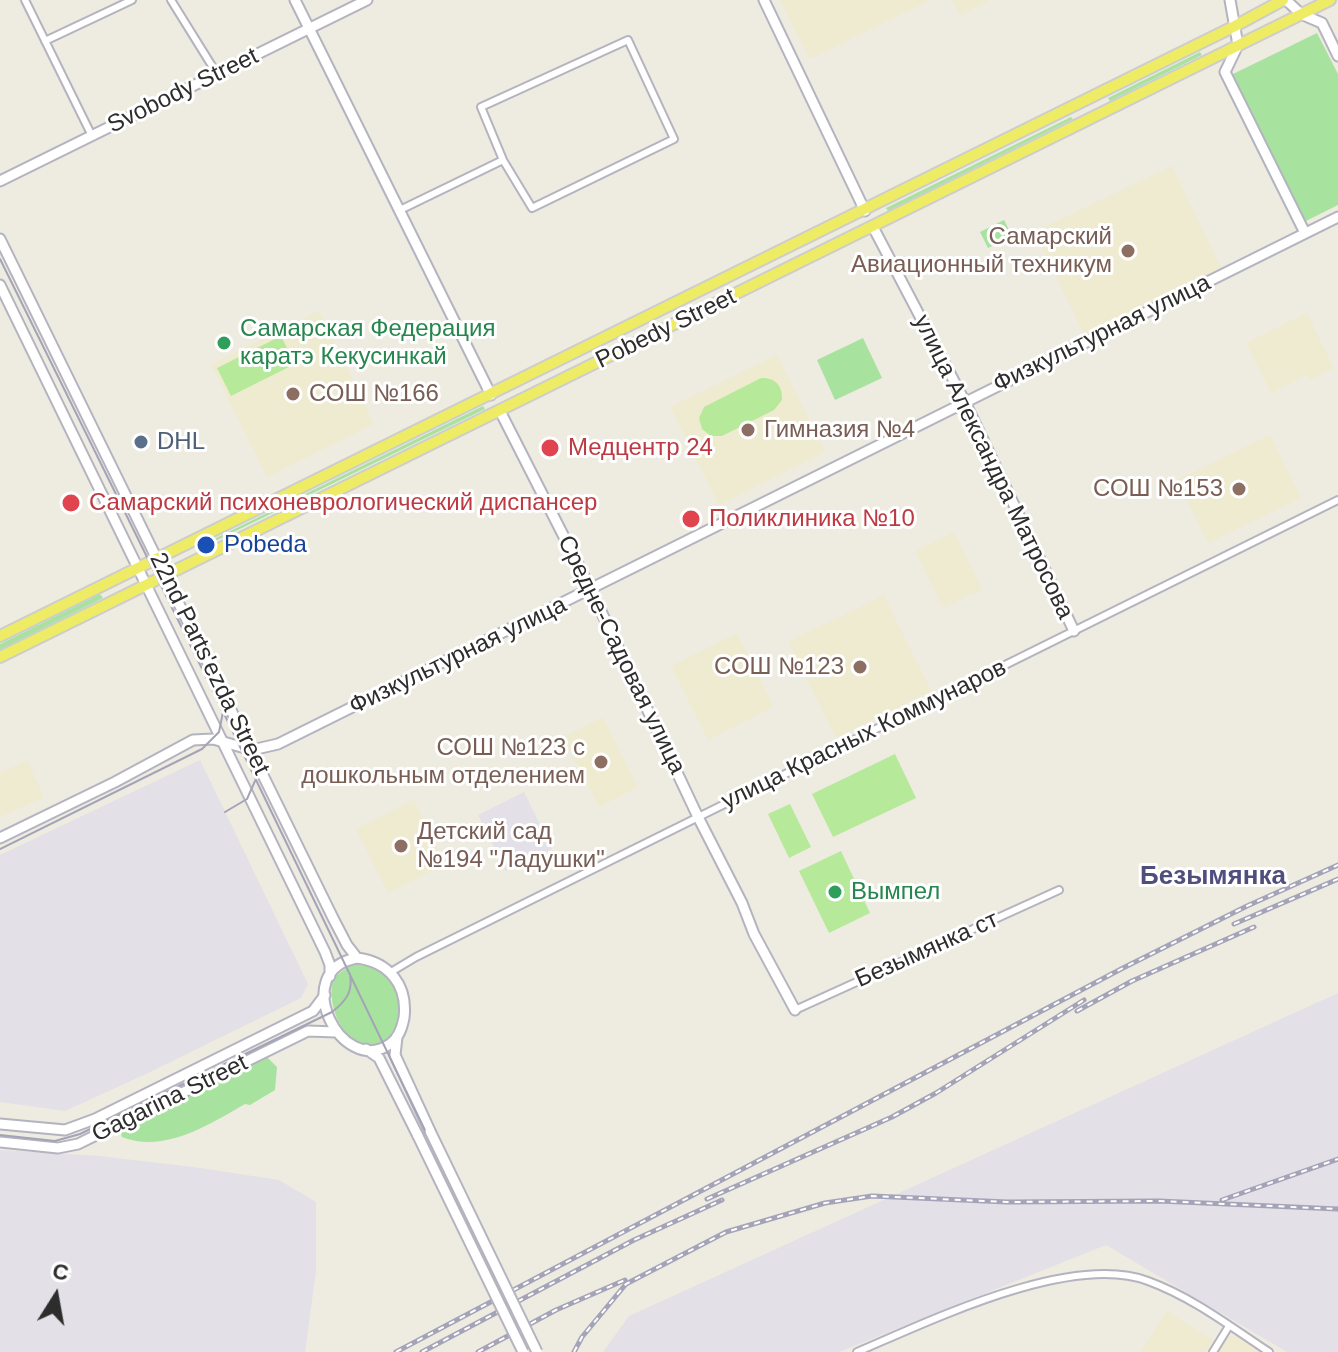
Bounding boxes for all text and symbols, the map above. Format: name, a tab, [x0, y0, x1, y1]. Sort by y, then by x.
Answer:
street label: Svobody Street	[103, 42, 263, 140]
place label: Самарский Авиационный техникум	[851, 223, 1112, 279]
marker: Самарский Авиационный техникум	[1119, 242, 1137, 260]
street label: Физкультурная улица	[989, 269, 1215, 399]
street label: Pobedy Street	[591, 283, 741, 375]
street label: улица Александра Матросова	[907, 310, 1079, 624]
place label: Самарская Федерация каратэ Кекусинкай	[240, 315, 495, 371]
marker: Самарская Федерация каратэ Кекусинкай	[215, 334, 233, 352]
place label: СОШ №166	[309, 380, 439, 408]
marker: СОШ №166	[284, 385, 302, 403]
place label: Гимназия №4	[764, 416, 915, 444]
marker: Гимназия №4	[739, 421, 757, 439]
place label: DHL	[157, 428, 205, 456]
marker: DHL	[132, 433, 150, 451]
place label: Медцентр 24	[568, 434, 713, 462]
marker: Медцентр 24	[539, 437, 561, 459]
place label: СОШ №153	[1093, 475, 1223, 503]
marker: СОШ №153	[1230, 480, 1248, 498]
place label: Самарский психоневрологический диспансер	[89, 489, 597, 517]
marker: Самарский психоневрологический диспансер	[60, 492, 82, 514]
place label: Поликлиника №10	[709, 505, 915, 533]
marker: Поликлиника №10	[680, 508, 702, 530]
place label: Pobeda	[224, 531, 307, 559]
street label: Средне-Садовая улица	[551, 531, 691, 779]
marker: Pobeda	[195, 534, 217, 556]
street label: 22nd Parts'ezda Street	[143, 548, 275, 780]
street label: Физкультурная улица	[345, 591, 571, 721]
place label: СОШ №123	[714, 653, 844, 681]
street label: улица Красных Коммунаров	[717, 653, 1011, 817]
marker: СОШ №123	[851, 658, 869, 676]
place label: СОШ №123 с дошкольным отделением	[301, 734, 585, 790]
marker: СОШ №123 с дошкольным отделением	[592, 753, 610, 771]
place label: Детский сад №194 "Ладушки"	[417, 818, 605, 874]
marker: Детский сад №194 "Ладушки"	[392, 837, 410, 855]
district label: Безымянка	[1140, 861, 1286, 893]
place label: Вымпел	[851, 878, 940, 906]
marker: Вымпел	[826, 883, 844, 901]
street label: Безымянка ст	[851, 906, 1003, 994]
street label: Gagarina Street	[88, 1049, 252, 1149]
north arrow	[16, 1256, 96, 1336]
text: С	[50, 1258, 71, 1286]

